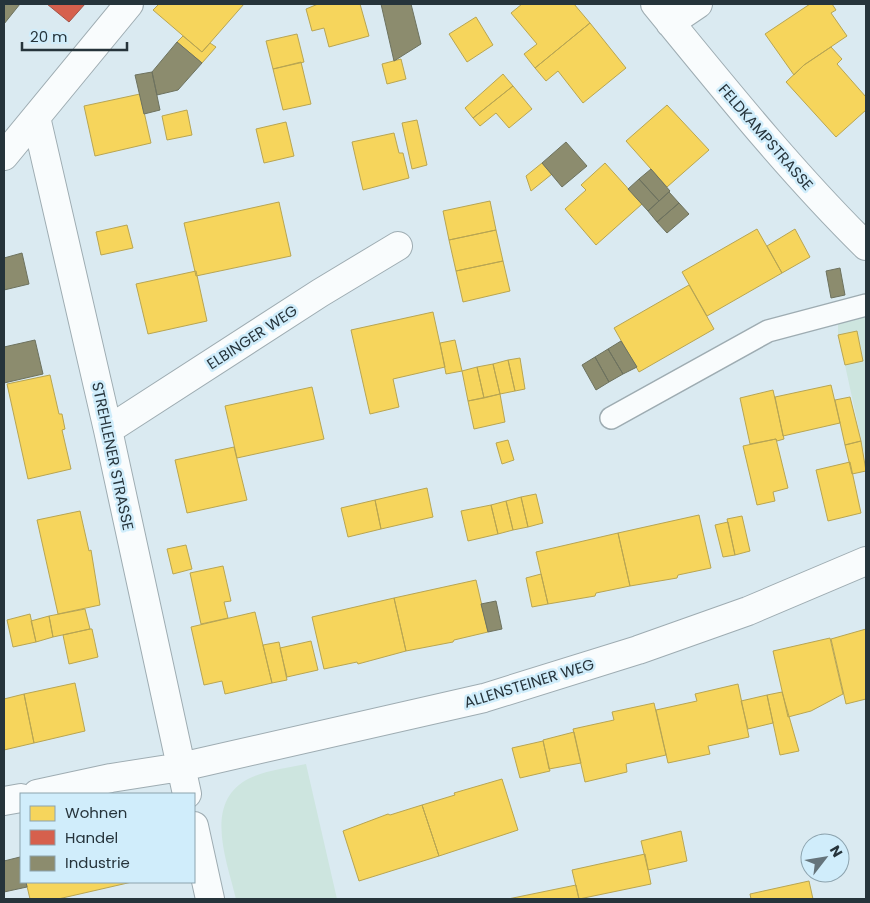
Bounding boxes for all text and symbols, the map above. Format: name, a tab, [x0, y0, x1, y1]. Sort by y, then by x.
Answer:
scale bar	[22, 20, 128, 52]
text: 20 m	[30, 26, 68, 47]
street label: FELDKAMPSTRASSE	[714, 79, 818, 195]
street label: ELBINGER WEG	[203, 300, 302, 374]
street label: STREHLENER STRASSE	[87, 380, 139, 532]
street label: ALLENSTEINER WEG	[461, 653, 597, 713]
legend	[20, 793, 195, 883]
text: Wohnen	[65, 802, 127, 823]
text: Handel	[65, 827, 118, 848]
north arrow	[800, 833, 850, 883]
text: N	[825, 842, 847, 861]
text: Industrie	[65, 852, 130, 873]

